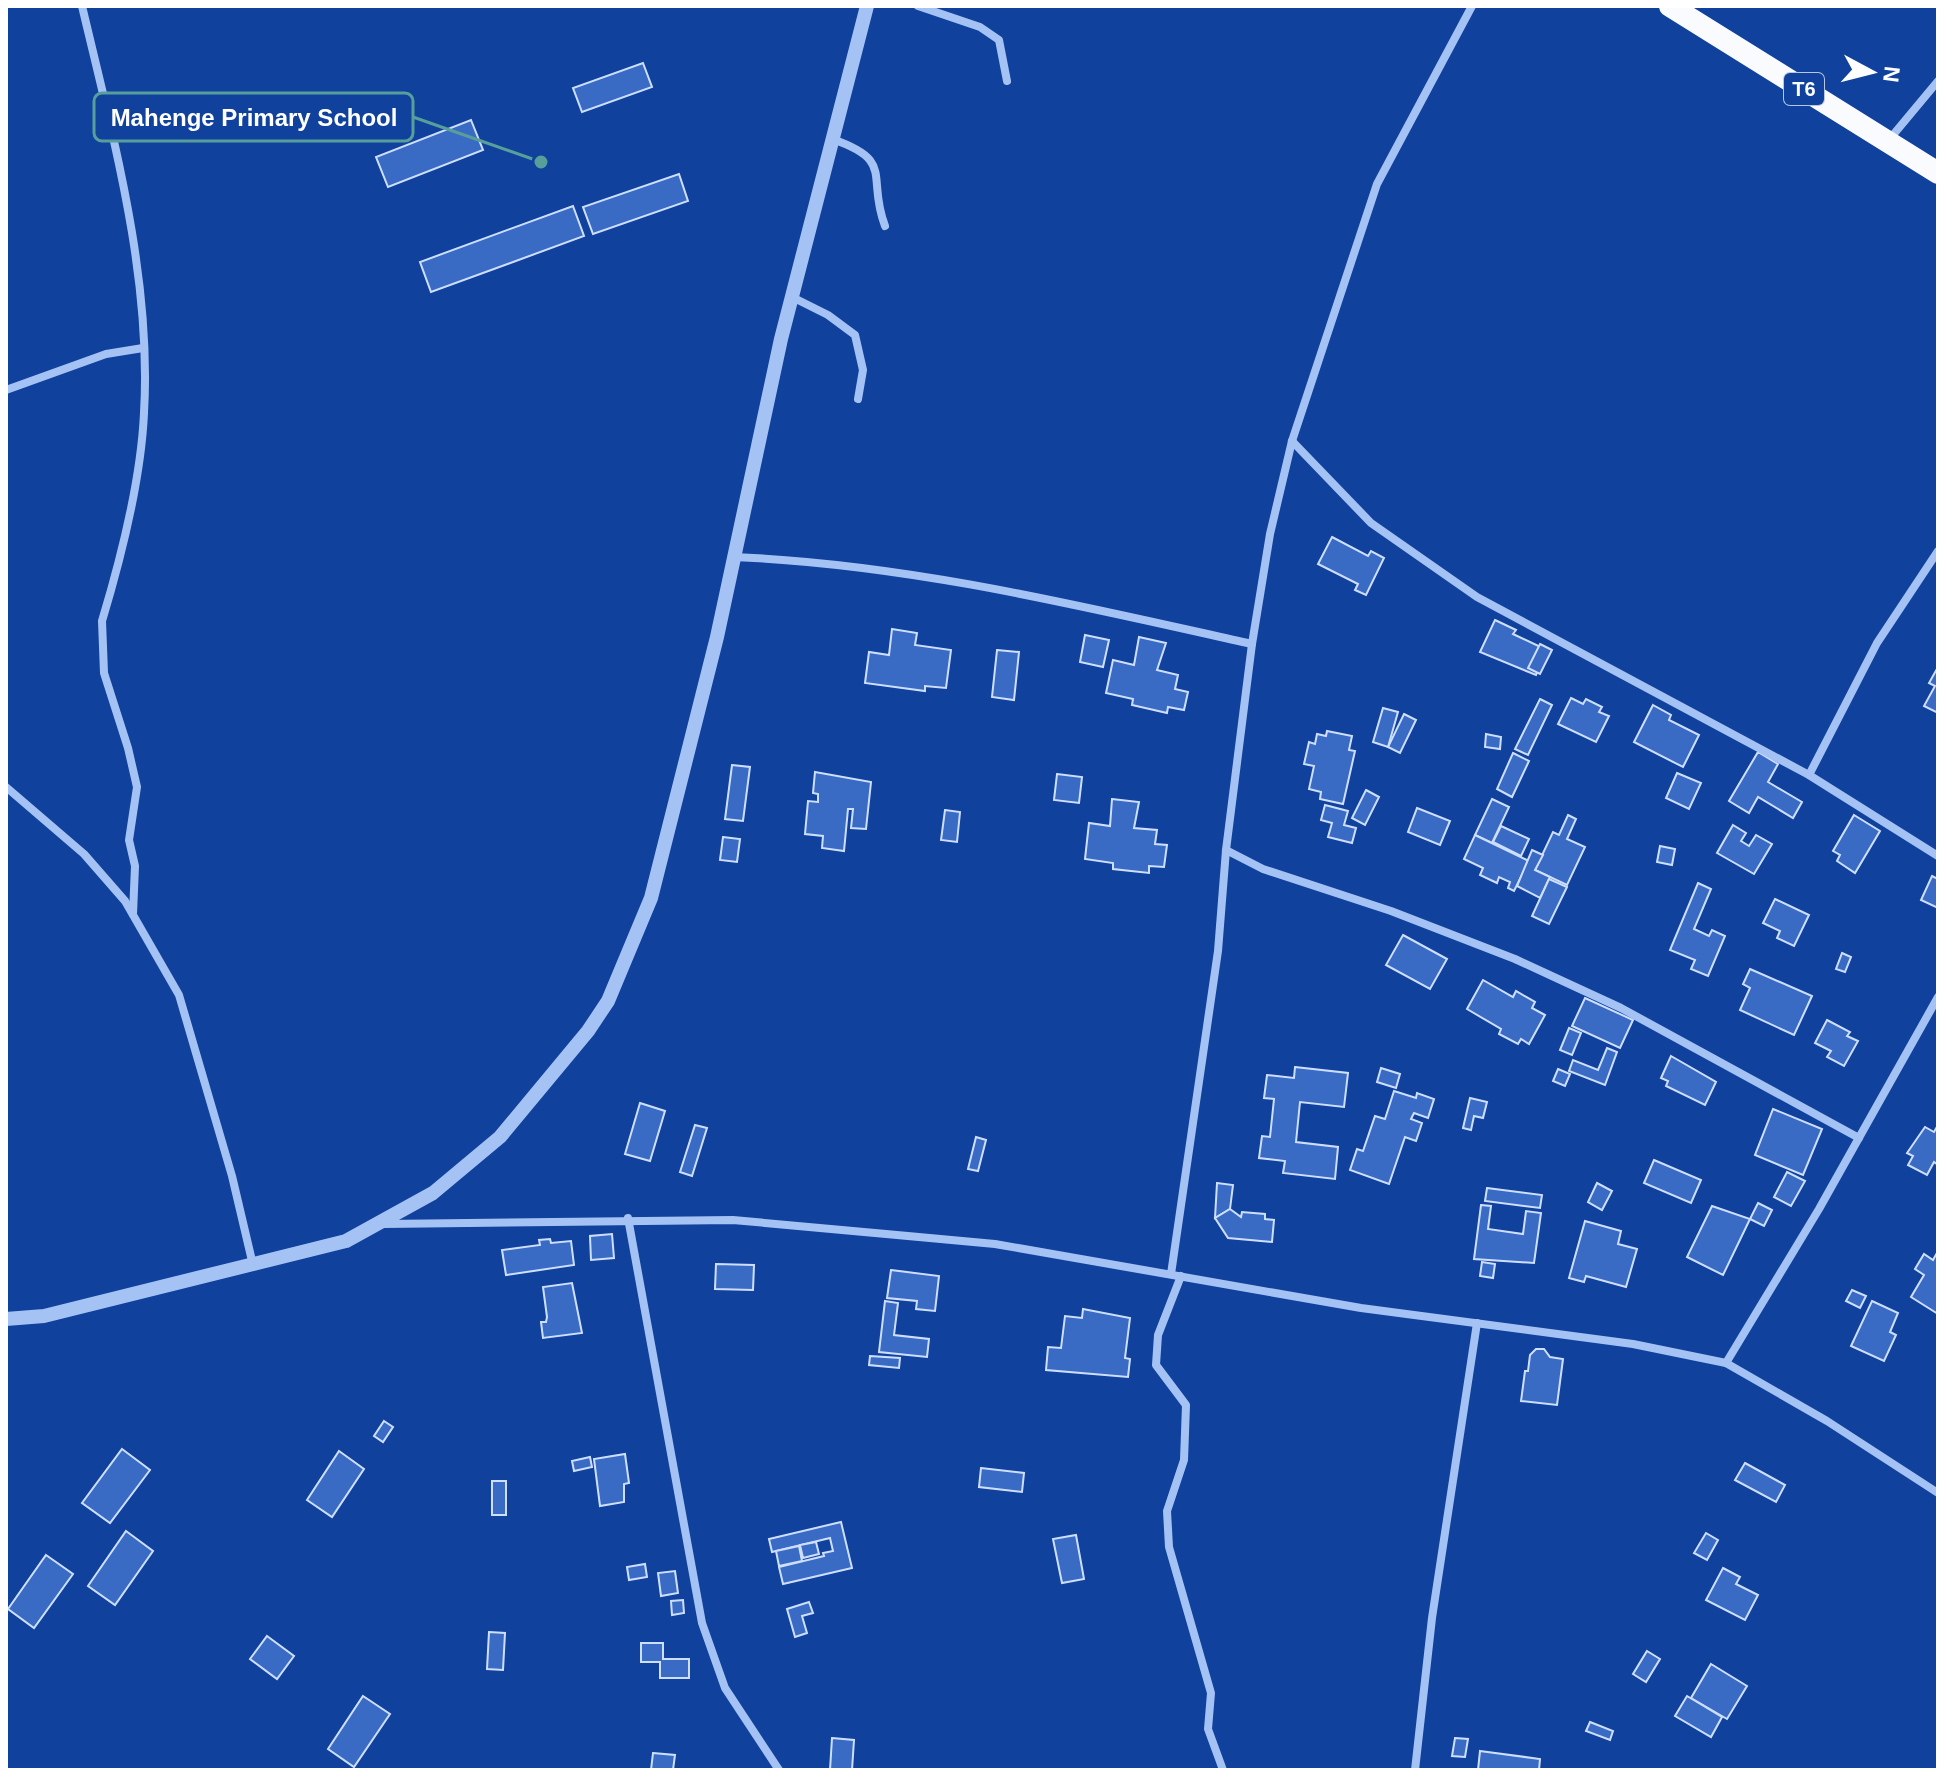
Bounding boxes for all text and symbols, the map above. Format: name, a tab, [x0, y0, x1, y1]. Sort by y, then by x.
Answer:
north arrow	[1832, 32, 1912, 112]
text: N	[1878, 65, 1905, 84]
road number: T6	[1784, 73, 1824, 105]
callout: Mahenge Primary School	[94, 93, 413, 141]
text: Mahenge Primary School	[111, 104, 397, 131]

